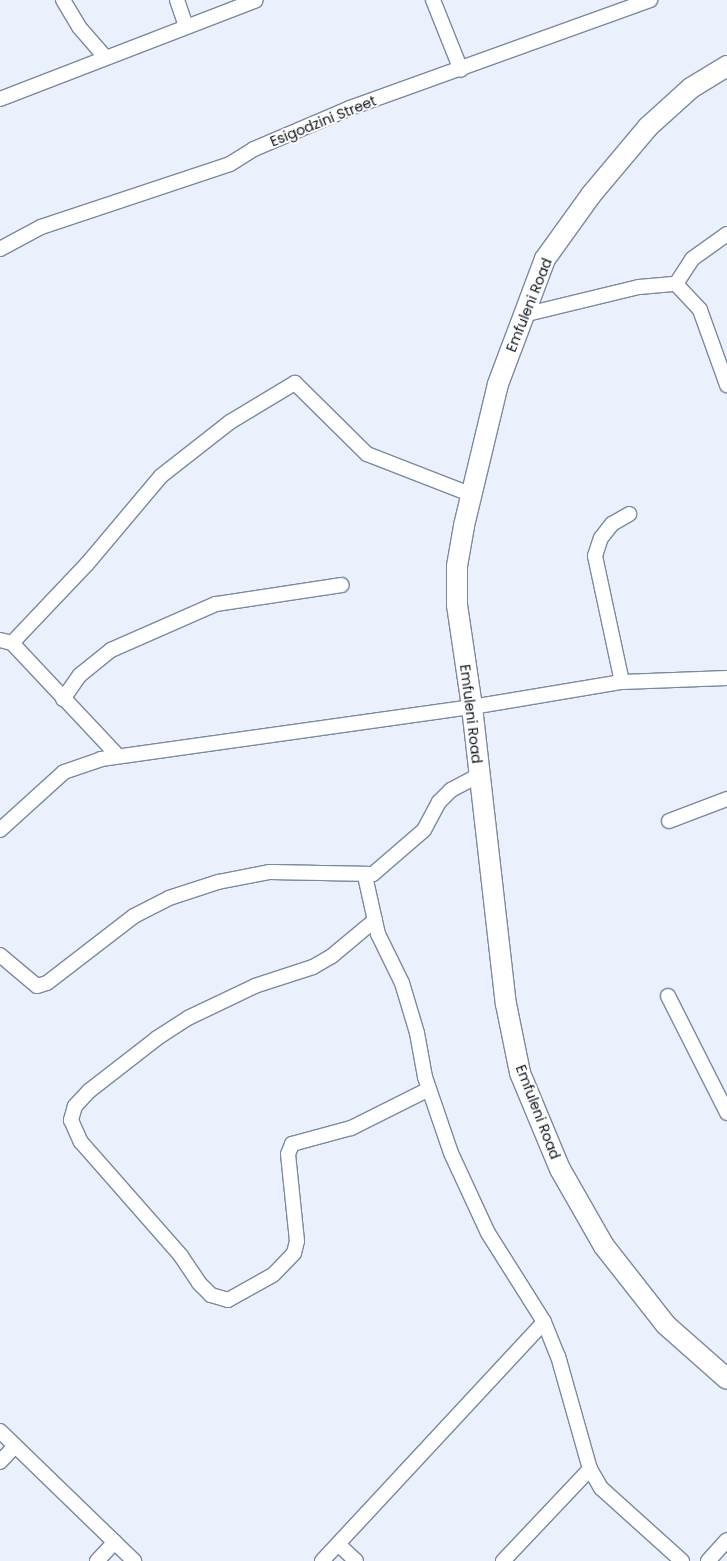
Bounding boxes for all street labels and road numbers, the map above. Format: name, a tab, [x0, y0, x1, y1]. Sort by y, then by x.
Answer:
street label: Esigodzini Street	[268, 92, 378, 150]
street label: Emfuleni Road	[503, 256, 555, 354]
street label: Emfuleni Road	[457, 663, 485, 765]
street label: Emfuleni Road	[512, 1062, 564, 1162]

